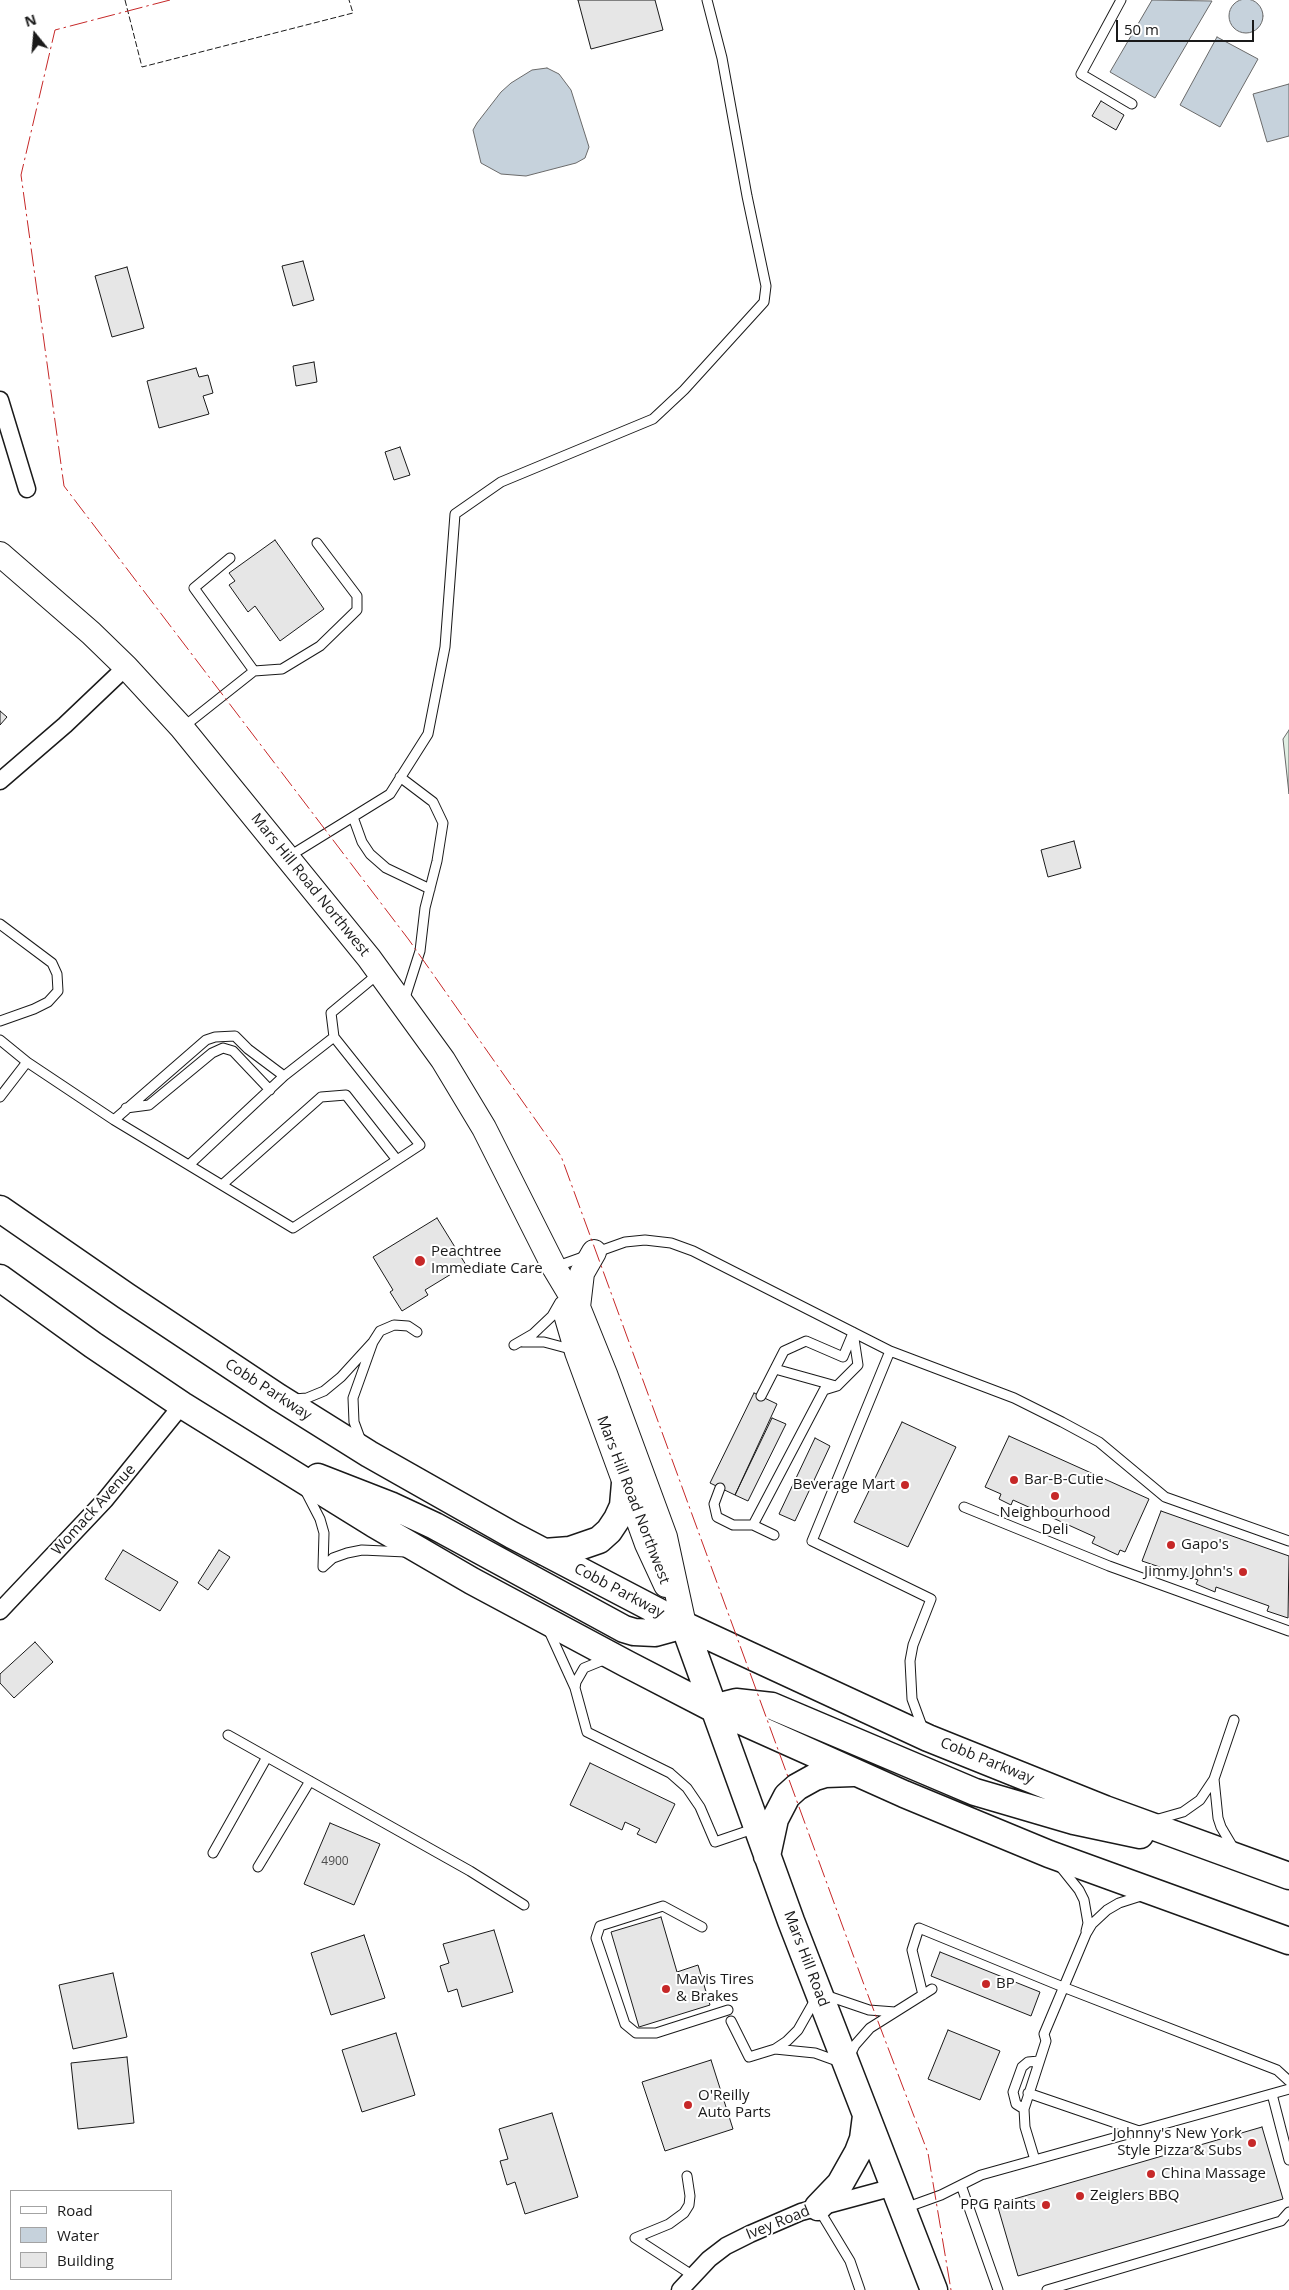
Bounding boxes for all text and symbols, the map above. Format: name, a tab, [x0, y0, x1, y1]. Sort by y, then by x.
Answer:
text: N	[22, 9, 39, 31]
north arrow	[10, 10, 60, 60]
scale bar	[1119, 10, 1256, 42]
text: 50 m	[1124, 19, 1159, 39]
street label: Mars Hill Road Northwest	[247, 810, 373, 960]
place label: Peachtree Immediate Care	[431, 1243, 543, 1278]
marker: Peachtree Immediate Care	[413, 1254, 427, 1268]
street label: Cobb Parkway	[221, 1355, 315, 1425]
street label: Mars Hill Road Northwest	[593, 1413, 673, 1587]
street label: Womack Avenue	[48, 1461, 140, 1559]
place label: Bar-B-Cutie	[1024, 1471, 1104, 1489]
marker: Bar-B-Cutie	[1008, 1474, 1020, 1486]
place label: Beverage Mart	[793, 1476, 895, 1494]
marker: Beverage Mart	[899, 1479, 911, 1491]
marker: Neighbourhood Deli	[1049, 1490, 1061, 1502]
place label: Neighbourhood Deli	[1000, 1504, 1110, 1539]
place label: Gapo's	[1181, 1536, 1229, 1554]
marker: Gapo's	[1165, 1539, 1177, 1551]
street label: Cobb Parkway	[571, 1560, 667, 1622]
place label: Jimmy John's	[1144, 1563, 1233, 1581]
marker: Jimmy John's	[1237, 1566, 1249, 1578]
street label: Cobb Parkway	[937, 1734, 1037, 1788]
house number: 4900	[321, 1855, 349, 1869]
street label: Mars Hill Road	[779, 1909, 833, 2009]
place label: Mavis Tires & Brakes	[676, 1971, 754, 2006]
place label: BP	[996, 1975, 1015, 1993]
marker: BP	[980, 1978, 992, 1990]
marker: Mavis Tires & Brakes	[660, 1983, 672, 1995]
place label: O'Reilly Auto Parts	[698, 2087, 771, 2122]
marker: O'Reilly Auto Parts	[682, 2099, 694, 2111]
place label: Johnny's New York Style Pizza & Subs	[1113, 2125, 1242, 2160]
marker: Johnny's New York Style Pizza & Subs	[1246, 2137, 1258, 2149]
place label: China Massage	[1161, 2165, 1266, 2183]
marker: China Massage	[1145, 2168, 1157, 2180]
place label: Zeiglers BBQ	[1090, 2187, 1179, 2205]
legend	[10, 2190, 172, 2280]
marker: Zeiglers BBQ	[1074, 2190, 1086, 2202]
place label: PPG Paints	[960, 2196, 1036, 2214]
marker: PPG Paints	[1040, 2199, 1052, 2211]
text: Road	[57, 2200, 93, 2220]
street label: Ivey Road	[743, 2202, 813, 2244]
text: Water	[57, 2225, 99, 2245]
text: Building	[57, 2250, 114, 2270]

